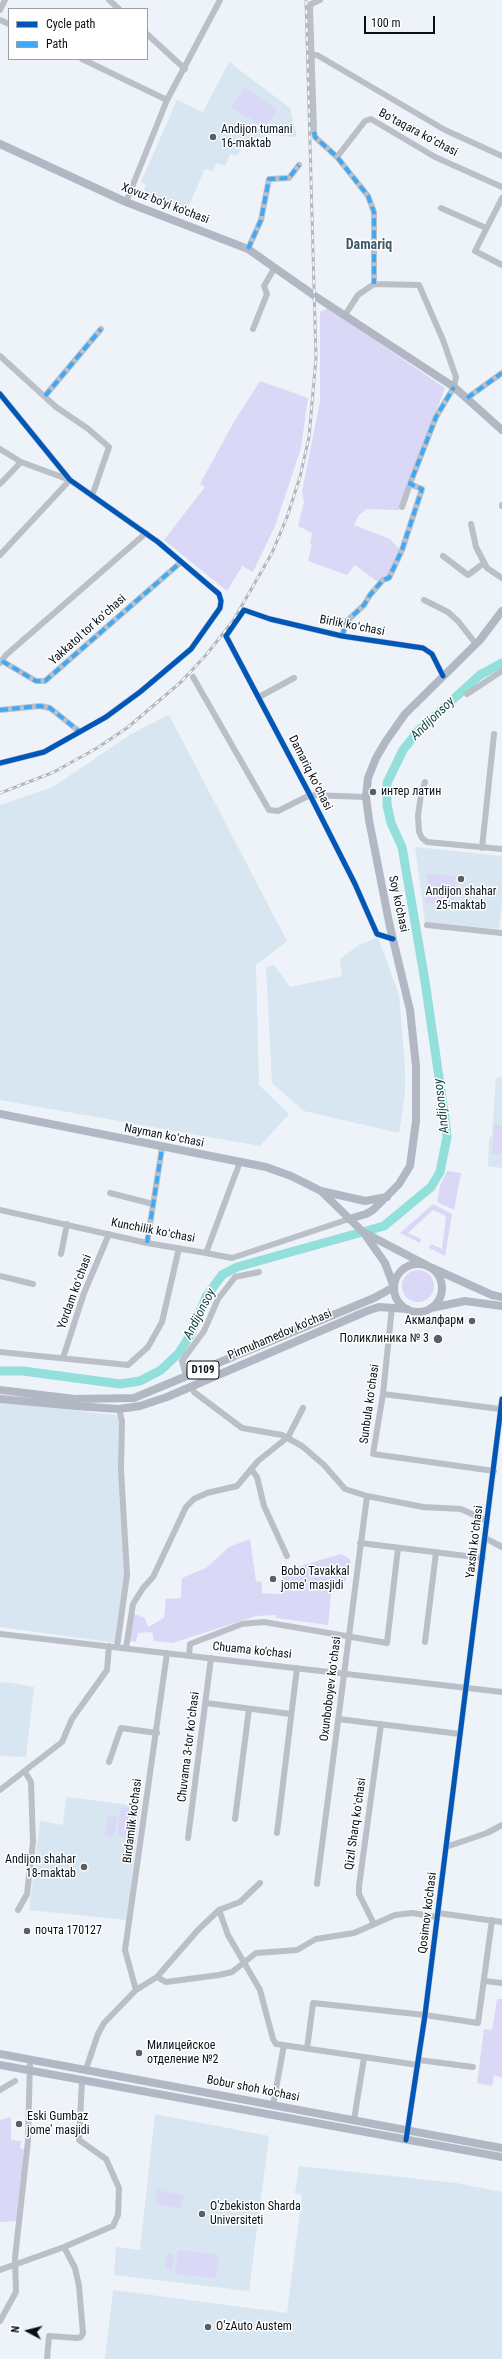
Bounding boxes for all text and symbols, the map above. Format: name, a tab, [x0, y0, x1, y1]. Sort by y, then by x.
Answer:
legend	[8, 8, 148, 60]
scale bar	[366, 8, 437, 34]
text: 100 m	[371, 16, 401, 30]
text: Cycle path	[46, 17, 95, 31]
text: Path	[46, 37, 68, 51]
street label: Boʻtaqara koʻchasi	[376, 106, 460, 160]
place label: Andijon tumani 16-maktab	[221, 123, 292, 151]
marker: Andijon tumani 16-maktab	[208, 132, 218, 142]
street label: Xovuz bo‘yi ko'chasi	[119, 181, 211, 227]
district label: Damariq	[346, 237, 392, 253]
street label: Yakkatol tor koʻchasi	[47, 592, 129, 668]
street label: Birlik koʻchasi	[318, 613, 386, 639]
water label: Andijonsoy	[408, 694, 458, 744]
street label: Damariq koʻchasi	[285, 733, 335, 813]
place label: интер латин	[381, 785, 441, 799]
marker: интер латин	[368, 787, 378, 797]
street label: Soy ko'chasi	[385, 874, 411, 934]
marker: Andijon shahar 25-maktab	[456, 874, 466, 884]
place label: Andijon shahar 25-maktab	[426, 885, 496, 913]
water label: Andijonsoy	[431, 1078, 453, 1134]
street label: Nayman koʻchasi	[123, 1121, 205, 1151]
street label: Kunchilik koʻchasi	[110, 1216, 196, 1246]
street label: Yordam koʻchasi	[55, 1253, 95, 1331]
water label: Andijonsoy	[181, 1286, 219, 1342]
street label: Pirmuhamedov ko'chasi	[226, 1307, 334, 1363]
place label: Акмалфарм	[405, 1314, 464, 1328]
marker: Акмалфарм	[467, 1316, 477, 1326]
place label: Поликлиника № 3	[340, 1332, 429, 1346]
marker: Поликлиника № 3	[432, 1333, 444, 1345]
road number: D109	[187, 1361, 219, 1379]
street label: Sunbula koʻchasi	[357, 1363, 383, 1445]
street label: Yaxshi koʻchasi	[463, 1505, 487, 1579]
place label: Bobo Tavakkal jome' masjidi	[281, 1565, 350, 1593]
marker: Bobo Tavakkal jome' masjidi	[268, 1574, 278, 1584]
street label: Oxunboboyev koʻchasi	[317, 1636, 345, 1742]
street label: Chuama ko'chasi	[212, 1640, 292, 1662]
street label: Chuvama 3-tor koʻchasi	[175, 1691, 203, 1803]
street label: Qizil Sharq koʻchasi	[342, 1777, 370, 1871]
street label: Birdamlik ko'chasi	[121, 1778, 145, 1864]
place label: Andijon shahar 18-maktab	[5, 1853, 76, 1881]
marker: Andijon shahar 18-maktab	[79, 1862, 89, 1872]
street label: Qosimov ko'chasi	[416, 1871, 440, 1955]
place label: почта 170127	[35, 1924, 102, 1938]
marker: почта 170127	[22, 1926, 32, 1936]
place label: Милицейское отделение №2	[147, 2039, 218, 2067]
marker: Милицейское отделение №2	[134, 2048, 144, 2058]
street label: Bobur shoh ko'chasi	[205, 2073, 301, 2105]
place label: Eski Gumbaz jome' masjidi	[27, 2110, 90, 2138]
marker: Eski Gumbaz jome' masjidi	[14, 2119, 24, 2129]
place label: O'zbekiston Sharda Universiteti	[210, 2200, 301, 2228]
marker: O'zbekiston Sharda Universiteti	[197, 2209, 207, 2219]
north arrow	[8, 2311, 48, 2351]
place label: O'zAuto Austem	[216, 2320, 292, 2334]
marker: O'zAuto Austem	[203, 2322, 213, 2332]
text: N	[9, 2325, 22, 2334]

